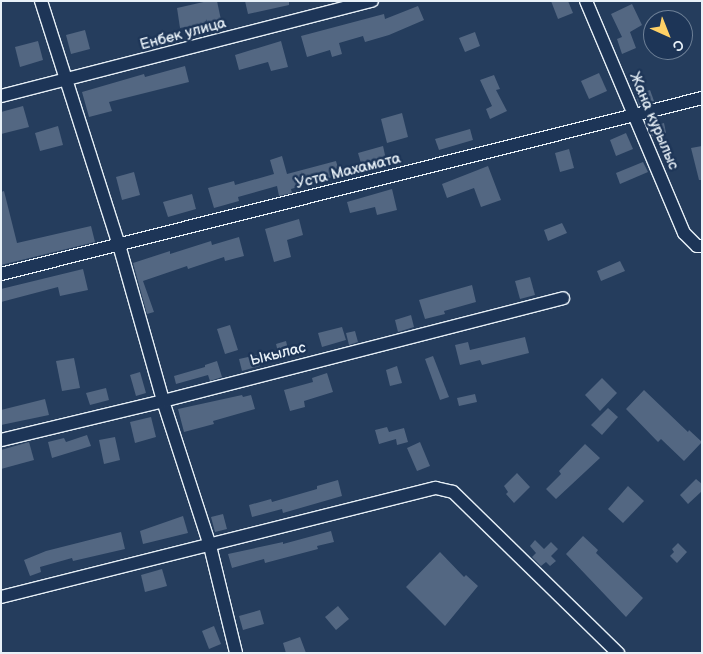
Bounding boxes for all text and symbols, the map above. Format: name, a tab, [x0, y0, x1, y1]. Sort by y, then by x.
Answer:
north arrow	[643, 10, 693, 60]
street label: Енбек улица	[138, 14, 228, 54]
text: С	[669, 36, 687, 55]
street label: Жана курылыс	[625, 70, 683, 172]
street label: Уста Махамата	[293, 149, 403, 193]
street label: Ыкылас	[248, 338, 308, 370]

